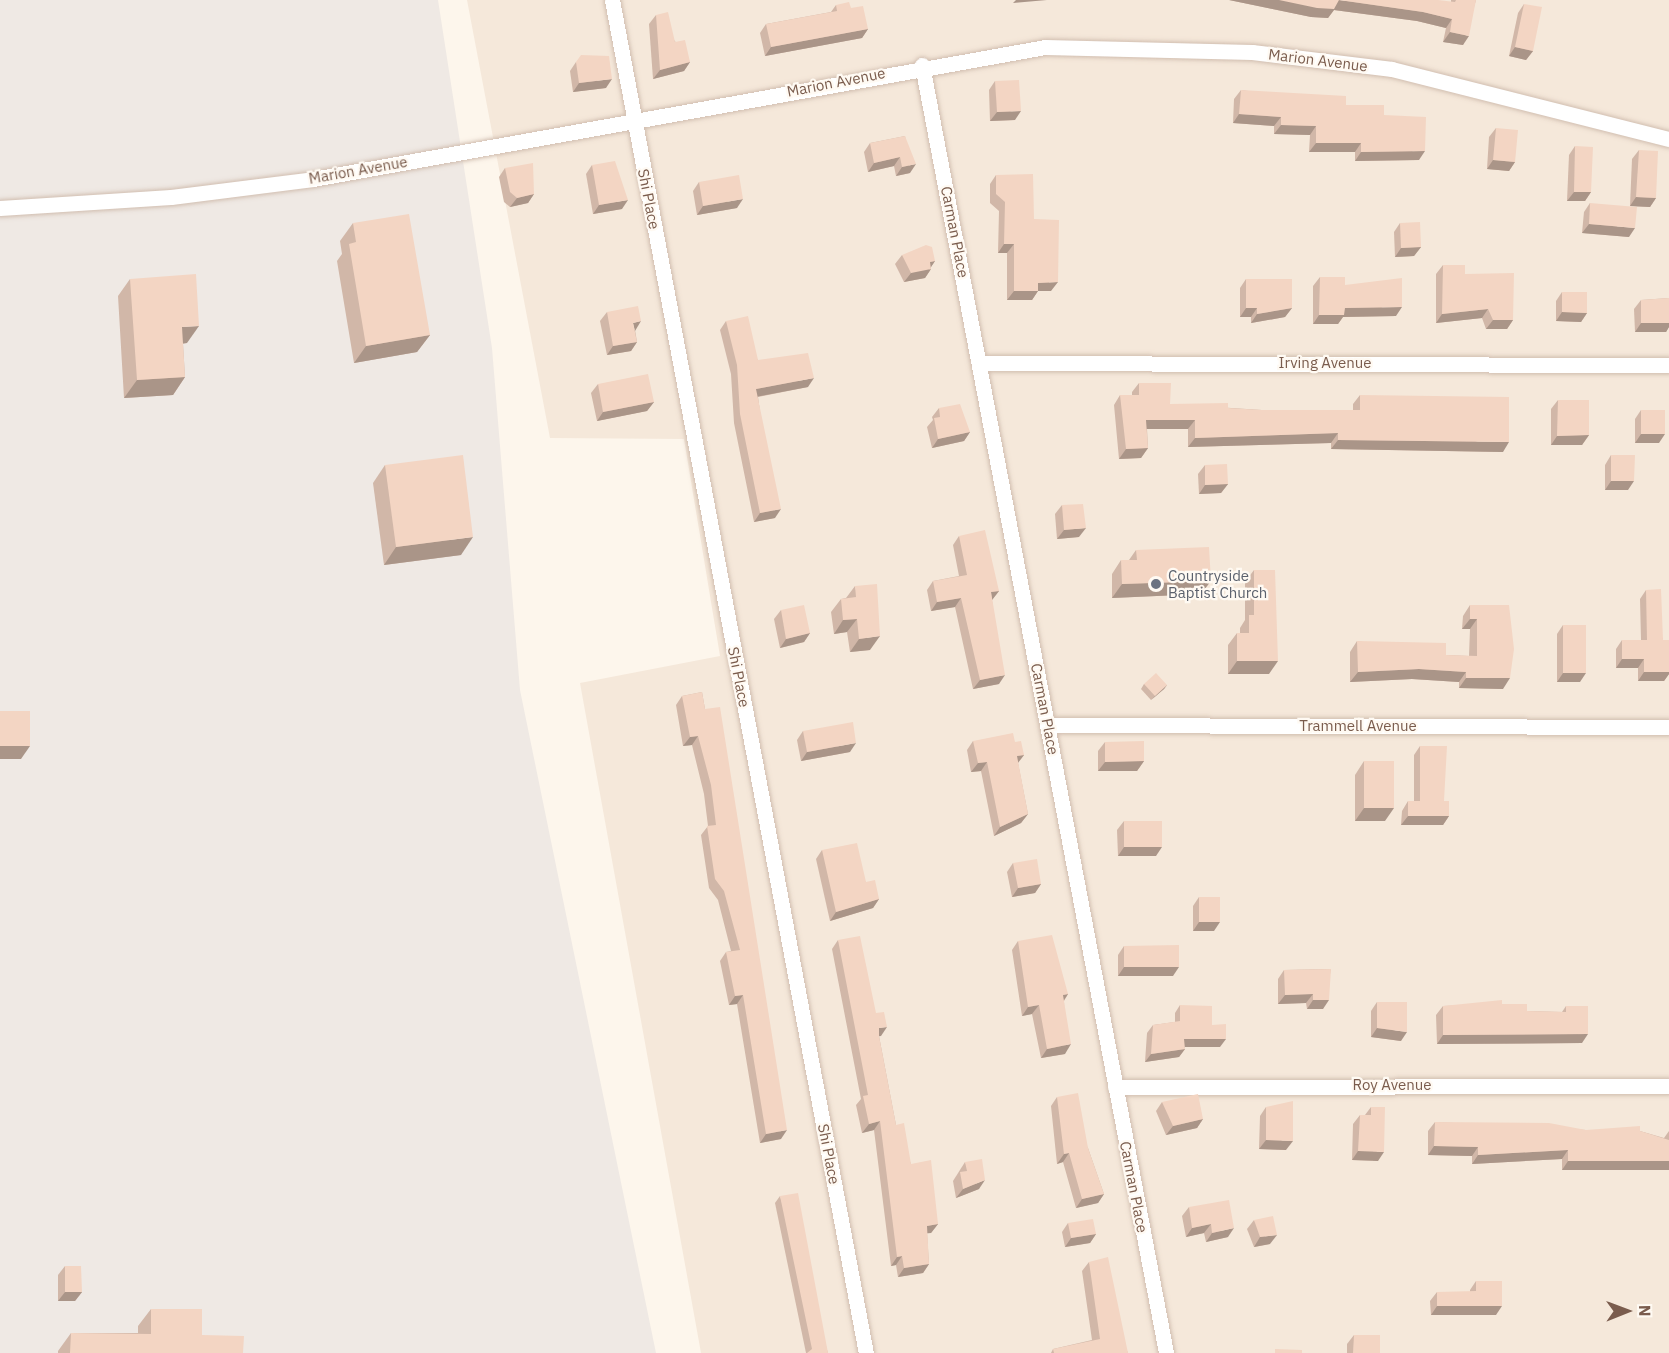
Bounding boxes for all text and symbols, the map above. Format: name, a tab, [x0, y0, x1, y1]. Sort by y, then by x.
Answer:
street label: Marion Avenue	[1267, 45, 1369, 75]
street label: Marion Avenue	[785, 64, 887, 100]
street label: Marion Avenue	[307, 152, 409, 188]
street label: Shi Place	[634, 167, 664, 231]
street label: Carman Place	[937, 185, 973, 279]
street label: Irving Avenue	[1279, 354, 1371, 372]
place label: Countryside Baptist Church	[1168, 566, 1267, 601]
marker: Countryside Baptist Church	[1149, 577, 1163, 591]
street label: Shi Place	[724, 645, 754, 709]
street label: Carman Place	[1027, 662, 1063, 756]
street label: Trammell Avenue	[1299, 717, 1417, 735]
street label: Roy Avenue	[1353, 1076, 1431, 1094]
street label: Shi Place	[814, 1122, 844, 1186]
street label: Carman Place	[1116, 1140, 1152, 1234]
north arrow	[1597, 1281, 1657, 1341]
text: N	[1635, 1305, 1655, 1317]

